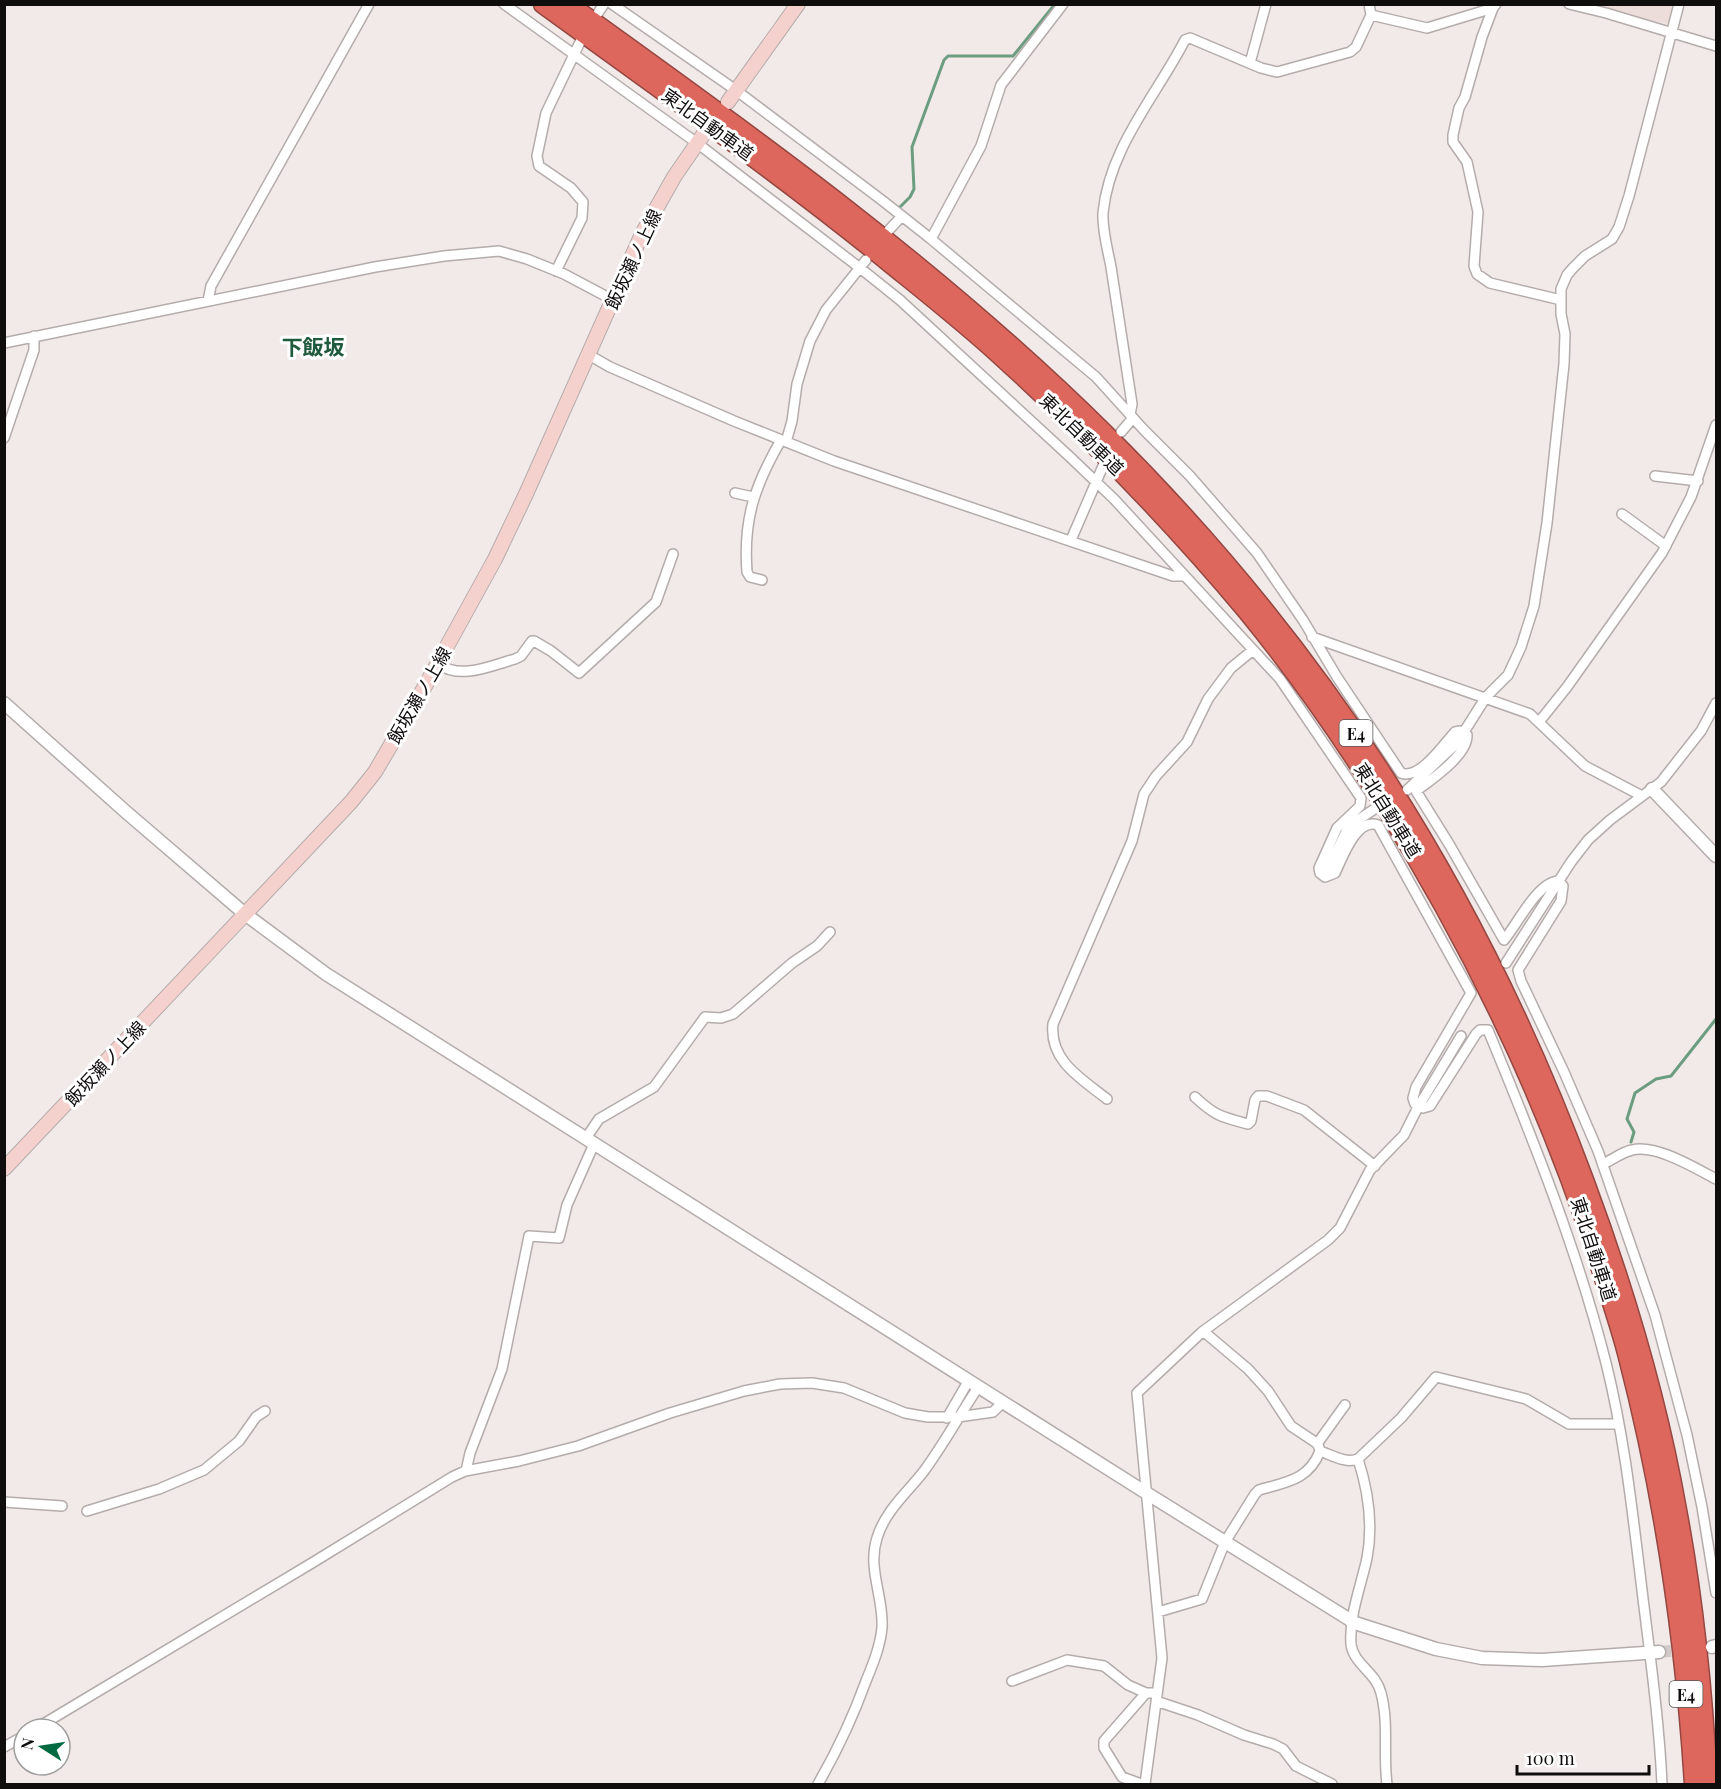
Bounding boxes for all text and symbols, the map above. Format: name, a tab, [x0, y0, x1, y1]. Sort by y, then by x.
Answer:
street label: 東北自動車道	[657, 83, 759, 165]
street label: 飯坂瀬ノ上線	[599, 205, 667, 313]
district label: 下飯坂	[282, 332, 345, 360]
street label: 東北自動車道	[1035, 388, 1129, 480]
street label: 飯坂瀬ノ上線	[382, 642, 456, 748]
road number: E4	[1340, 720, 1372, 746]
street label: 東北自動車道	[1349, 758, 1427, 862]
street label: 飯坂瀬ノ上線	[59, 1015, 151, 1111]
street label: 東北自動車道	[1566, 1194, 1622, 1304]
road number: E4	[1670, 1681, 1702, 1707]
north arrow	[12, 1717, 72, 1777]
text: N	[15, 1736, 38, 1752]
scale bar	[1517, 1738, 1649, 1776]
text: 100 m	[1526, 1746, 1575, 1770]

